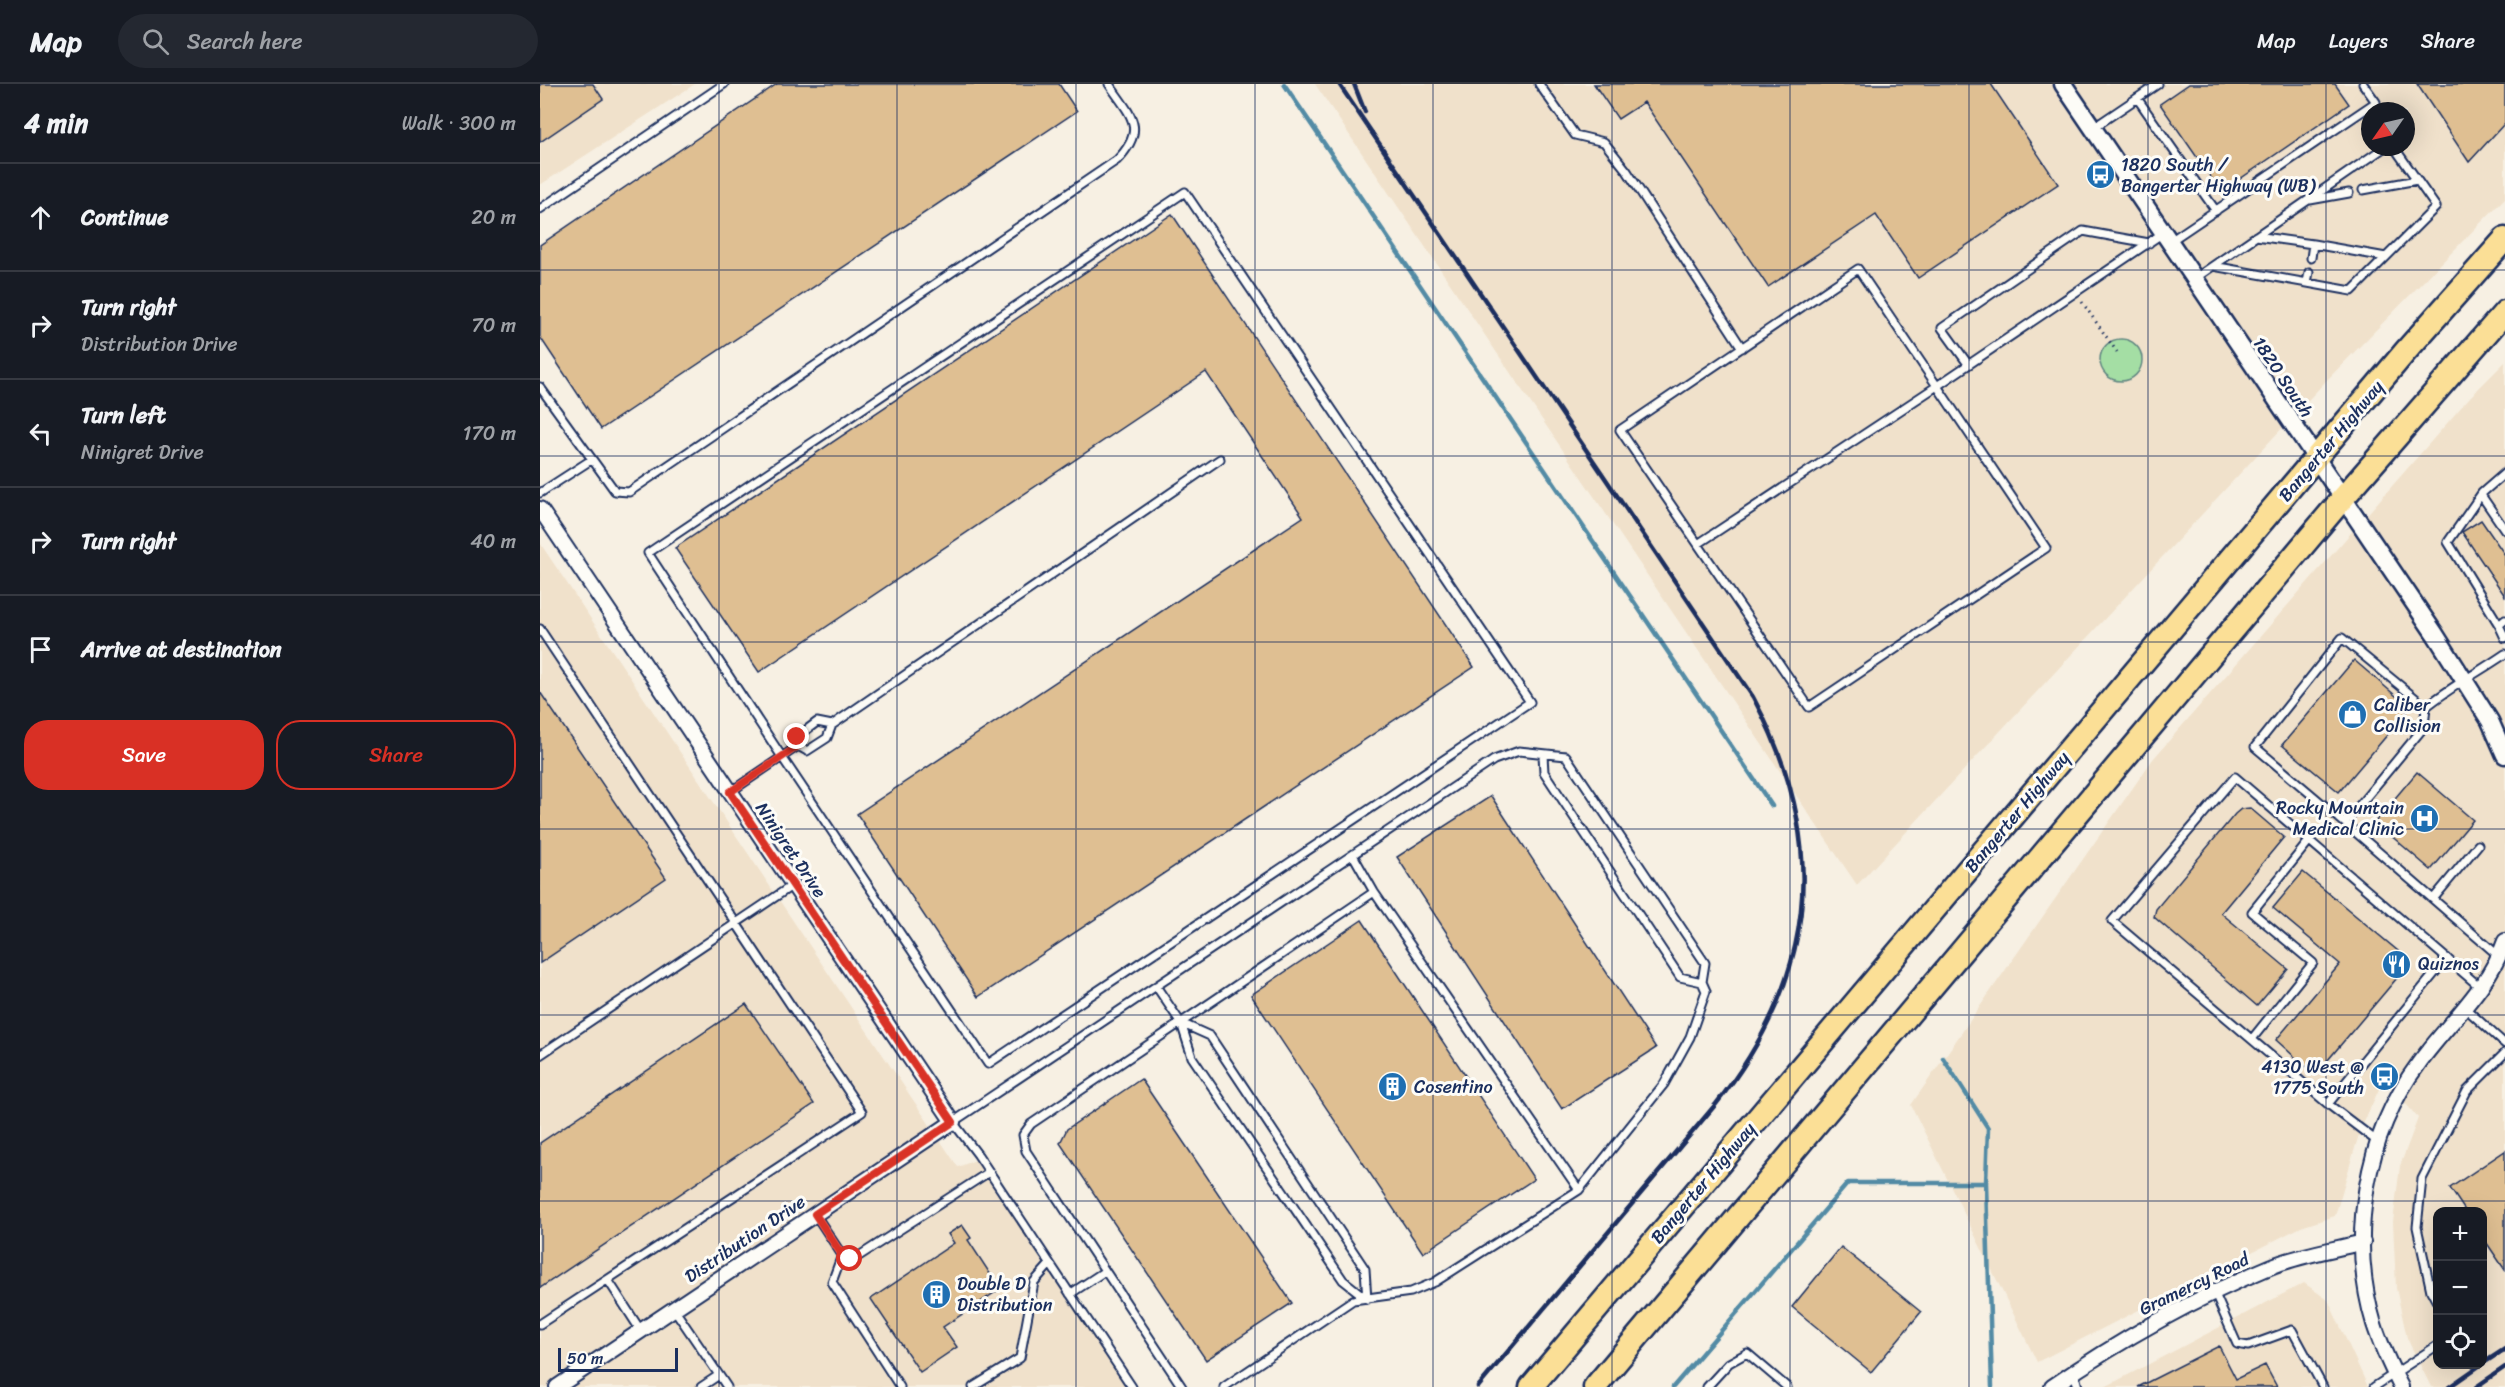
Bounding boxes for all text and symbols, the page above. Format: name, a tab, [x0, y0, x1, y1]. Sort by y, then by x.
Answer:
search box	[118, 14, 538, 68]
text: Map	[30, 17, 82, 66]
text: Search here	[187, 22, 303, 61]
text: Map	[2257, 22, 2296, 60]
text: Layers	[2329, 22, 2388, 60]
text: Share	[2421, 22, 2475, 60]
icon: search	[139, 25, 172, 58]
text: 4 min	[24, 100, 88, 146]
north arrow	[2361, 102, 2415, 156]
text: Walk · 300 m	[402, 106, 516, 141]
place label: 1820 South / Bangerter Highway (WB)	[2121, 149, 2317, 202]
bus stop icon: 1820 South / Bangerter Highway (WB)	[2084, 159, 2116, 191]
text: Continue	[81, 198, 169, 237]
text: 20 m	[471, 200, 516, 235]
icon: ahead	[24, 201, 57, 234]
text: Turn right	[81, 288, 176, 327]
text: 70 m	[471, 308, 516, 343]
icon: right	[24, 309, 57, 342]
text: Distribution Drive	[81, 327, 238, 362]
street label: 1820 South	[2244, 330, 2322, 424]
street label: Bangerter Highway	[2270, 372, 2392, 509]
text: Turn left	[81, 396, 166, 435]
text: 170 m	[463, 416, 516, 451]
icon: left	[24, 417, 57, 450]
text: Ninigret Drive	[81, 435, 204, 470]
text: Turn right	[81, 522, 176, 561]
text: 40 m	[470, 524, 516, 559]
icon: right	[24, 525, 57, 558]
text: Arrive at destination	[81, 630, 282, 669]
icon: arrive	[24, 633, 57, 666]
place label: Caliber Collision	[2374, 689, 2441, 742]
shop icon: Caliber Collision	[2337, 699, 2369, 731]
button: Save	[24, 720, 264, 790]
button: Share	[276, 720, 516, 790]
route end	[783, 723, 809, 749]
street label: Bangerter Highway	[1956, 743, 2078, 880]
place label: Rocky Mountain Medical Clinic	[2276, 792, 2404, 845]
street label: Ninigret Drive	[747, 795, 835, 905]
hospital icon: Rocky Mountain Medical Clinic	[2409, 802, 2441, 834]
restaurant icon: Quiznos	[2381, 948, 2413, 980]
place label: Quiznos	[2418, 948, 2479, 980]
place label: 4130 West @ 1775 South	[2261, 1051, 2364, 1104]
bus stop icon: 4130 West @ 1775 South	[2369, 1061, 2401, 1093]
building icon: Cosentino	[1377, 1071, 1409, 1103]
place label: Cosentino	[1414, 1071, 1493, 1103]
street label: Bangerter Highway	[1642, 1114, 1764, 1251]
street label: Distribution Drive	[678, 1186, 812, 1292]
map controls	[2433, 1207, 2487, 1369]
button: +	[2433, 1207, 2487, 1261]
street label: Gramercy Road	[2133, 1243, 2256, 1325]
route start	[836, 1245, 862, 1271]
button: −	[2433, 1261, 2487, 1315]
place label: Double D Distribution	[957, 1268, 1053, 1321]
building icon: Double D Distribution	[920, 1278, 952, 1310]
button: locate	[2433, 1315, 2487, 1369]
text: 50 m	[567, 1344, 603, 1373]
scale bar	[558, 1345, 678, 1372]

